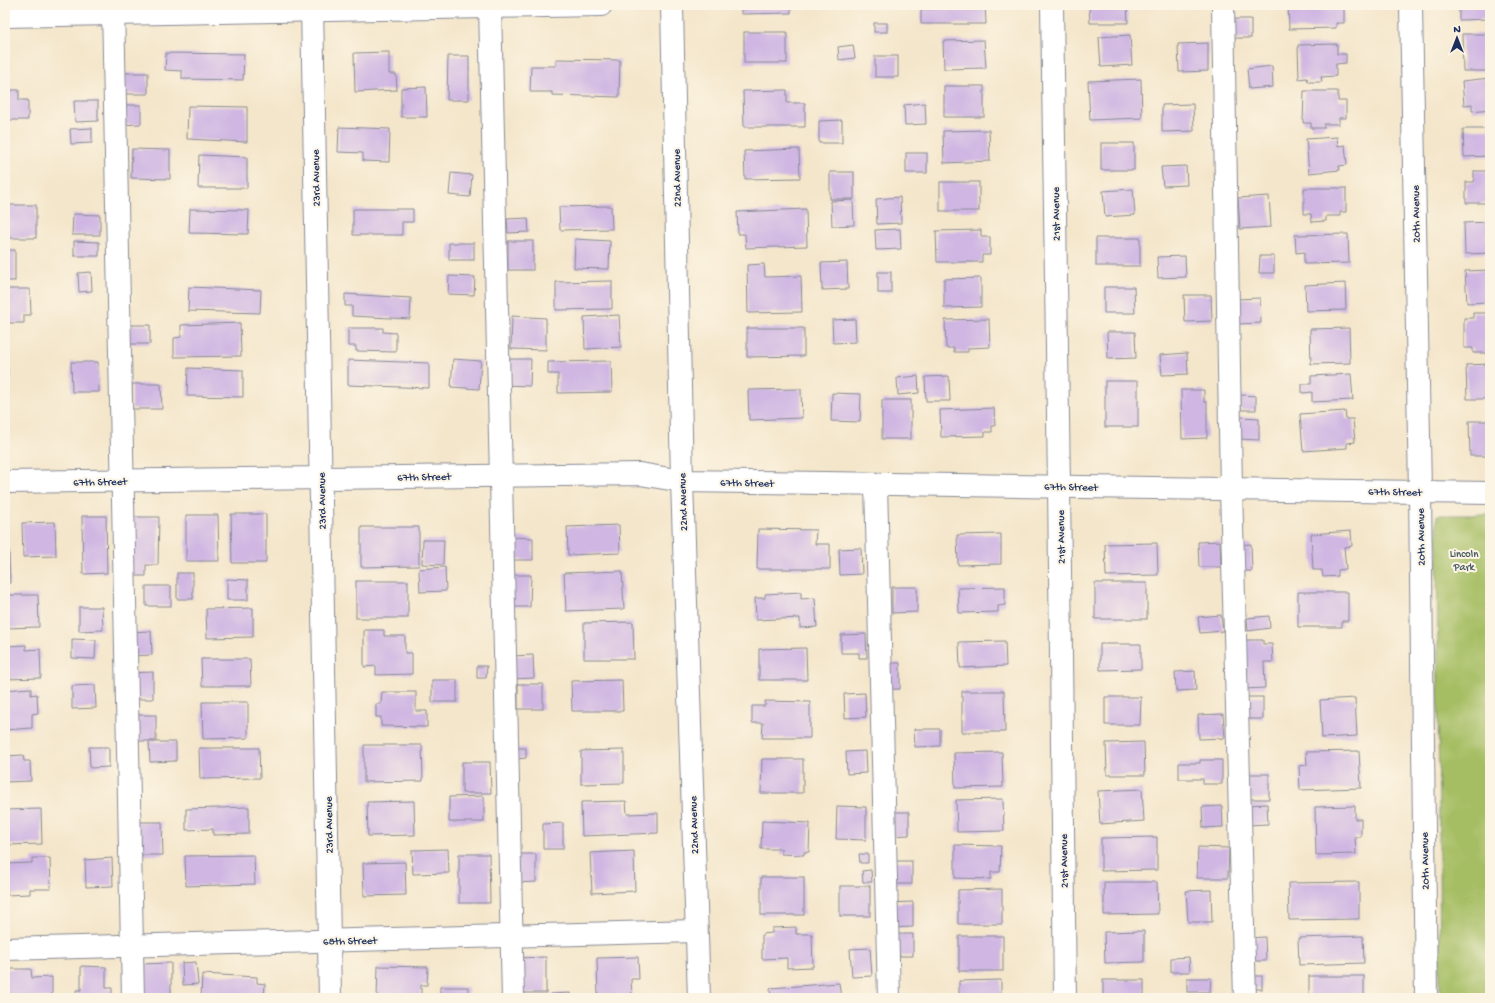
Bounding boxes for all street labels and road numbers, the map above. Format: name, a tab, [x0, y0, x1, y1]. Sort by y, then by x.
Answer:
street label: 22nd Avenue	[671, 148, 685, 207]
street label: 23rd Avenue	[310, 149, 323, 207]
street label: 20th Avenue	[1410, 185, 1424, 243]
street label: 21st Avenue	[1051, 187, 1063, 241]
street label: 23rd Avenue	[316, 472, 329, 530]
street label: 67th Street	[397, 472, 452, 484]
street label: 22nd Avenue	[677, 472, 691, 531]
street label: 67th Street	[73, 477, 128, 489]
street label: 67th Street	[720, 478, 775, 490]
street label: 67th Street	[1044, 482, 1099, 494]
street label: 67th Street	[1368, 487, 1423, 499]
street label: 20th Avenue	[1415, 508, 1429, 566]
street label: 21st Avenue	[1056, 510, 1068, 564]
street label: 22nd Avenue	[688, 795, 702, 854]
street label: 23rd Avenue	[323, 796, 336, 854]
street label: 20th Avenue	[1419, 832, 1433, 890]
street label: 21st Avenue	[1059, 834, 1071, 888]
street label: 68th Street	[323, 936, 379, 948]

